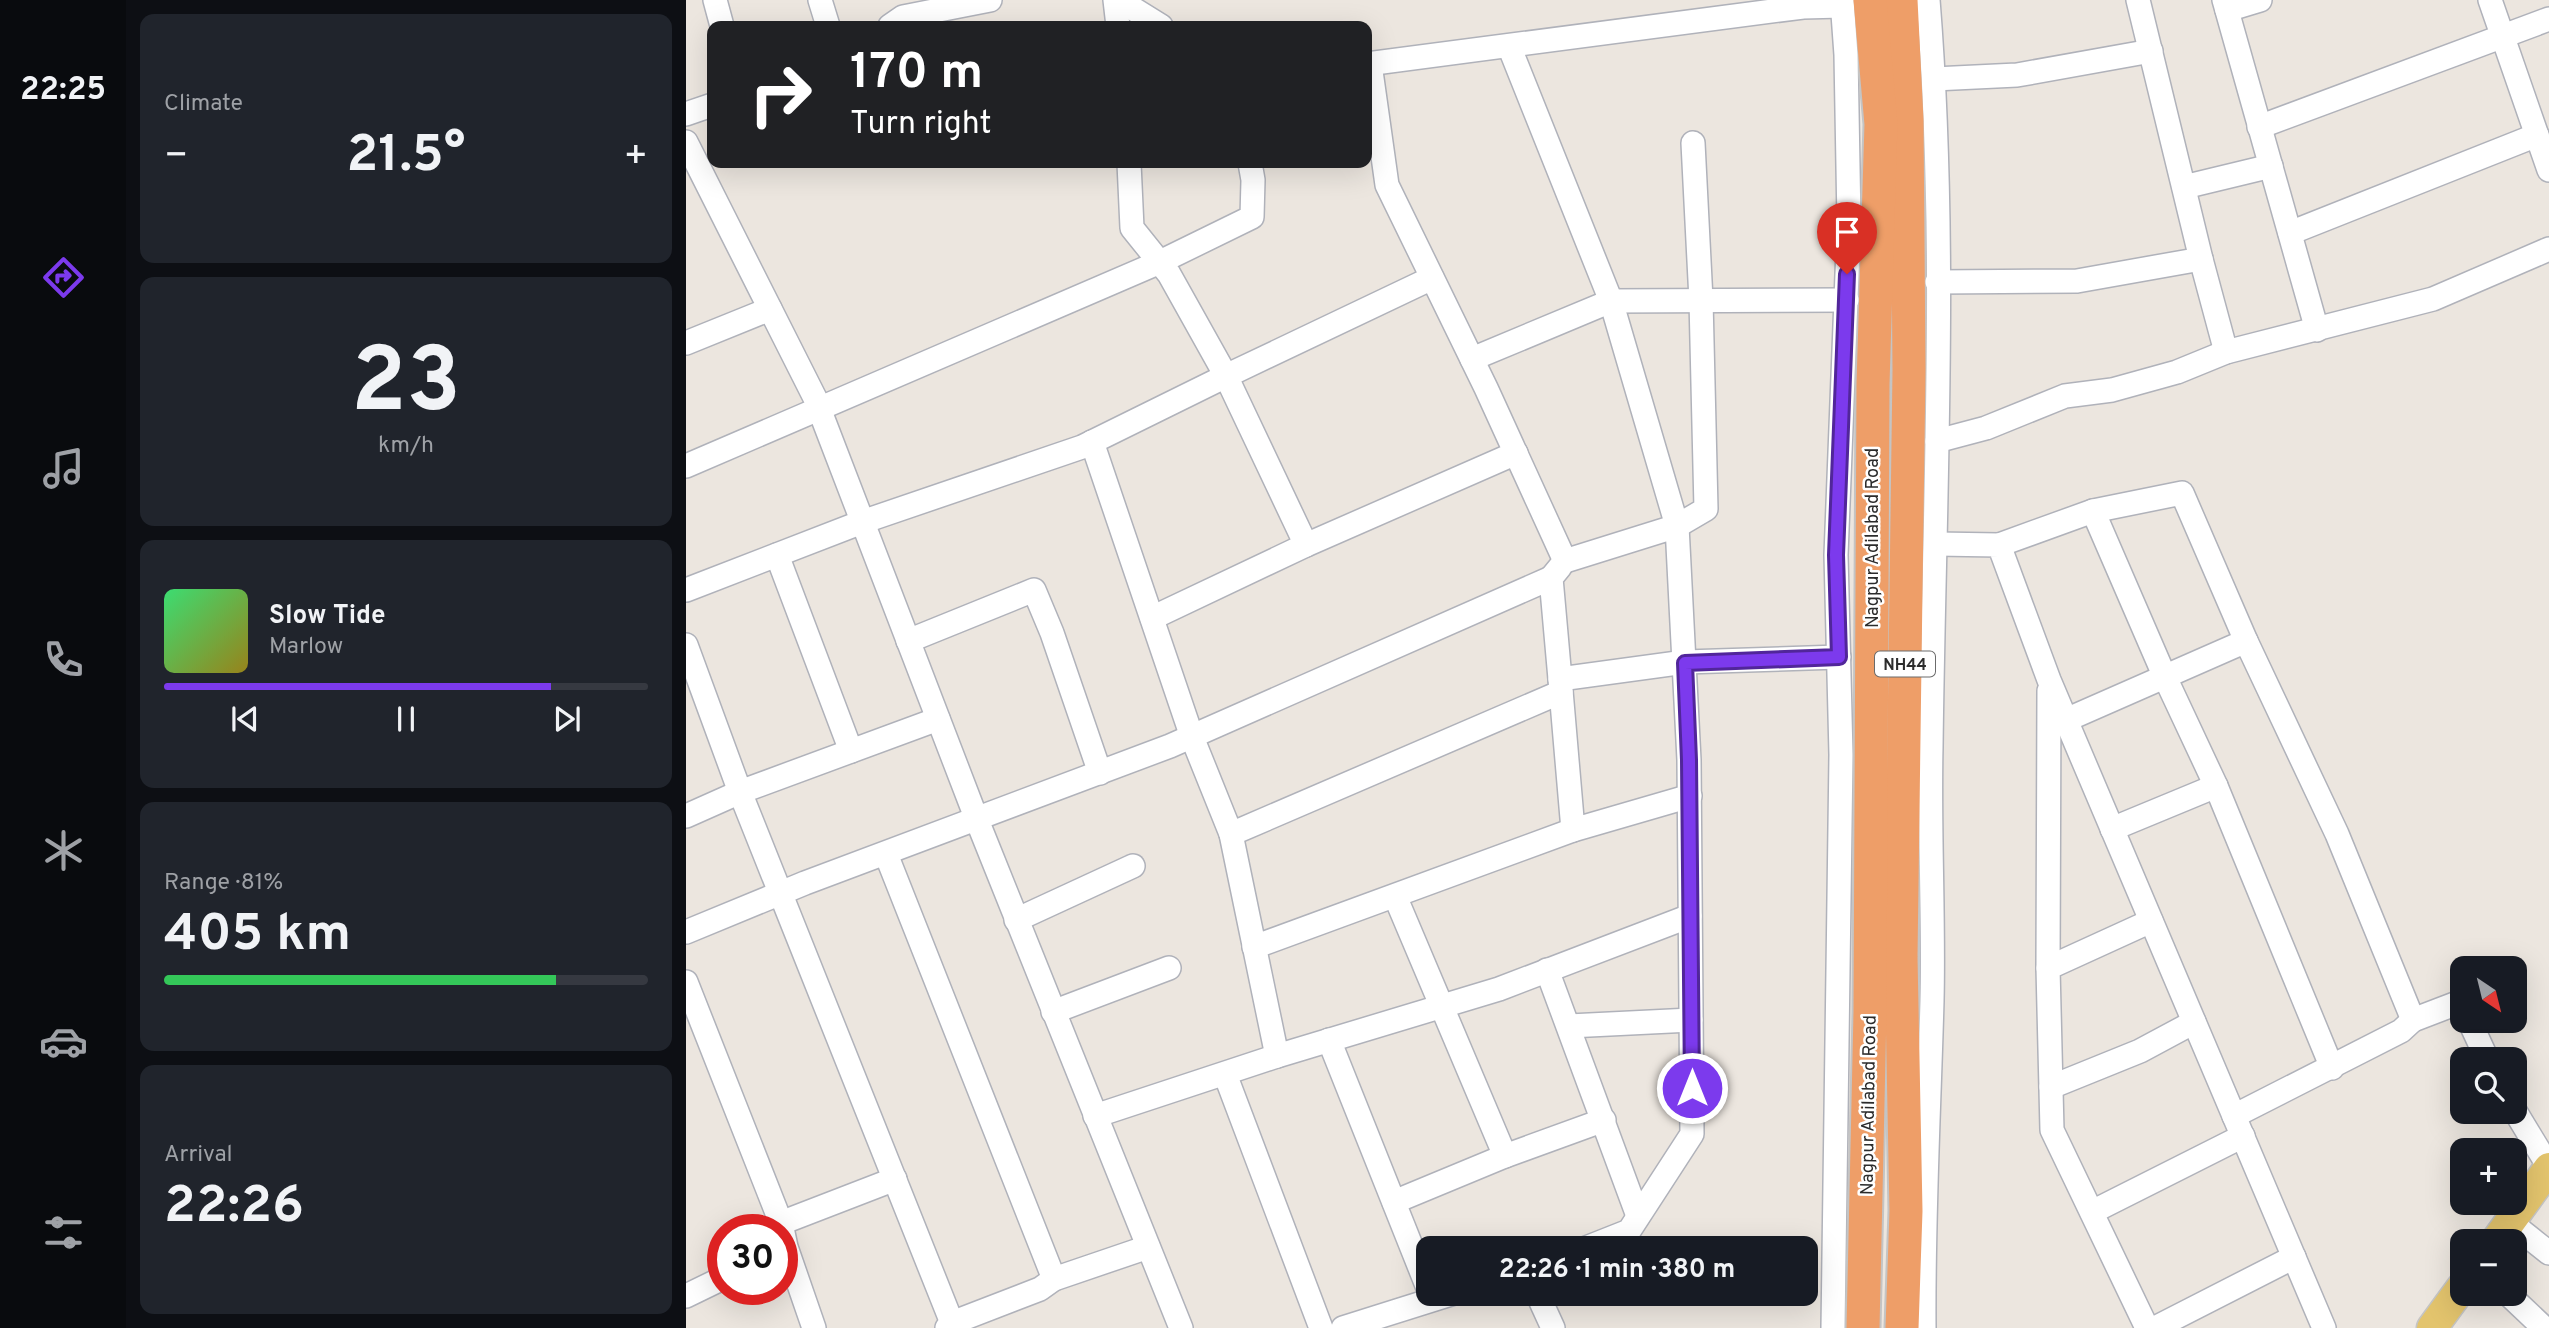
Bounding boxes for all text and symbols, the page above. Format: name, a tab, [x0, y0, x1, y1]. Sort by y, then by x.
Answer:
text: 170 m	[850, 44, 983, 106]
icon: right	[735, 49, 826, 140]
text: 22:25	[20, 71, 106, 111]
text: Climate	[164, 90, 243, 119]
text: Turn right	[850, 105, 992, 145]
text: 21.5°	[347, 124, 465, 190]
text: −	[164, 133, 189, 182]
text: +	[623, 133, 648, 182]
pin	[1817, 202, 1877, 274]
icon: arrive	[1828, 213, 1866, 251]
icon: directions	[39, 253, 88, 302]
text: 23	[351, 329, 461, 444]
text: km/h	[378, 432, 434, 461]
icon: music	[39, 444, 88, 493]
street label: Nagpur Adilabad Road	[1862, 448, 1885, 628]
text: Slow Tide	[269, 600, 386, 633]
text: Marlow	[269, 633, 343, 662]
icon: phone	[39, 635, 88, 684]
road number: NH44	[1875, 652, 1935, 677]
icon: previous	[226, 700, 264, 738]
icon: pause	[387, 700, 425, 738]
icon: next	[548, 700, 586, 738]
icon: climate	[39, 826, 88, 875]
text: Range · 81%	[164, 869, 283, 898]
text: 405 km	[164, 903, 351, 969]
north arrow	[2450, 956, 2527, 1032]
map controls	[2450, 956, 2527, 1306]
street label: Nagpur Adilabad Road	[1856, 1015, 1883, 1195]
icon: car	[39, 1017, 88, 1066]
button: search	[2450, 1047, 2527, 1124]
position arrow	[1655, 1051, 1729, 1125]
button: +	[2450, 1138, 2527, 1215]
text: Arrival	[164, 1141, 233, 1170]
text: 22:26	[164, 1175, 304, 1241]
icon: filters	[39, 1208, 88, 1257]
speed limit sign: 30	[707, 1214, 798, 1305]
button: −	[2450, 1229, 2527, 1306]
text: 22:26 · 1 min · 380 m	[1499, 1254, 1735, 1287]

